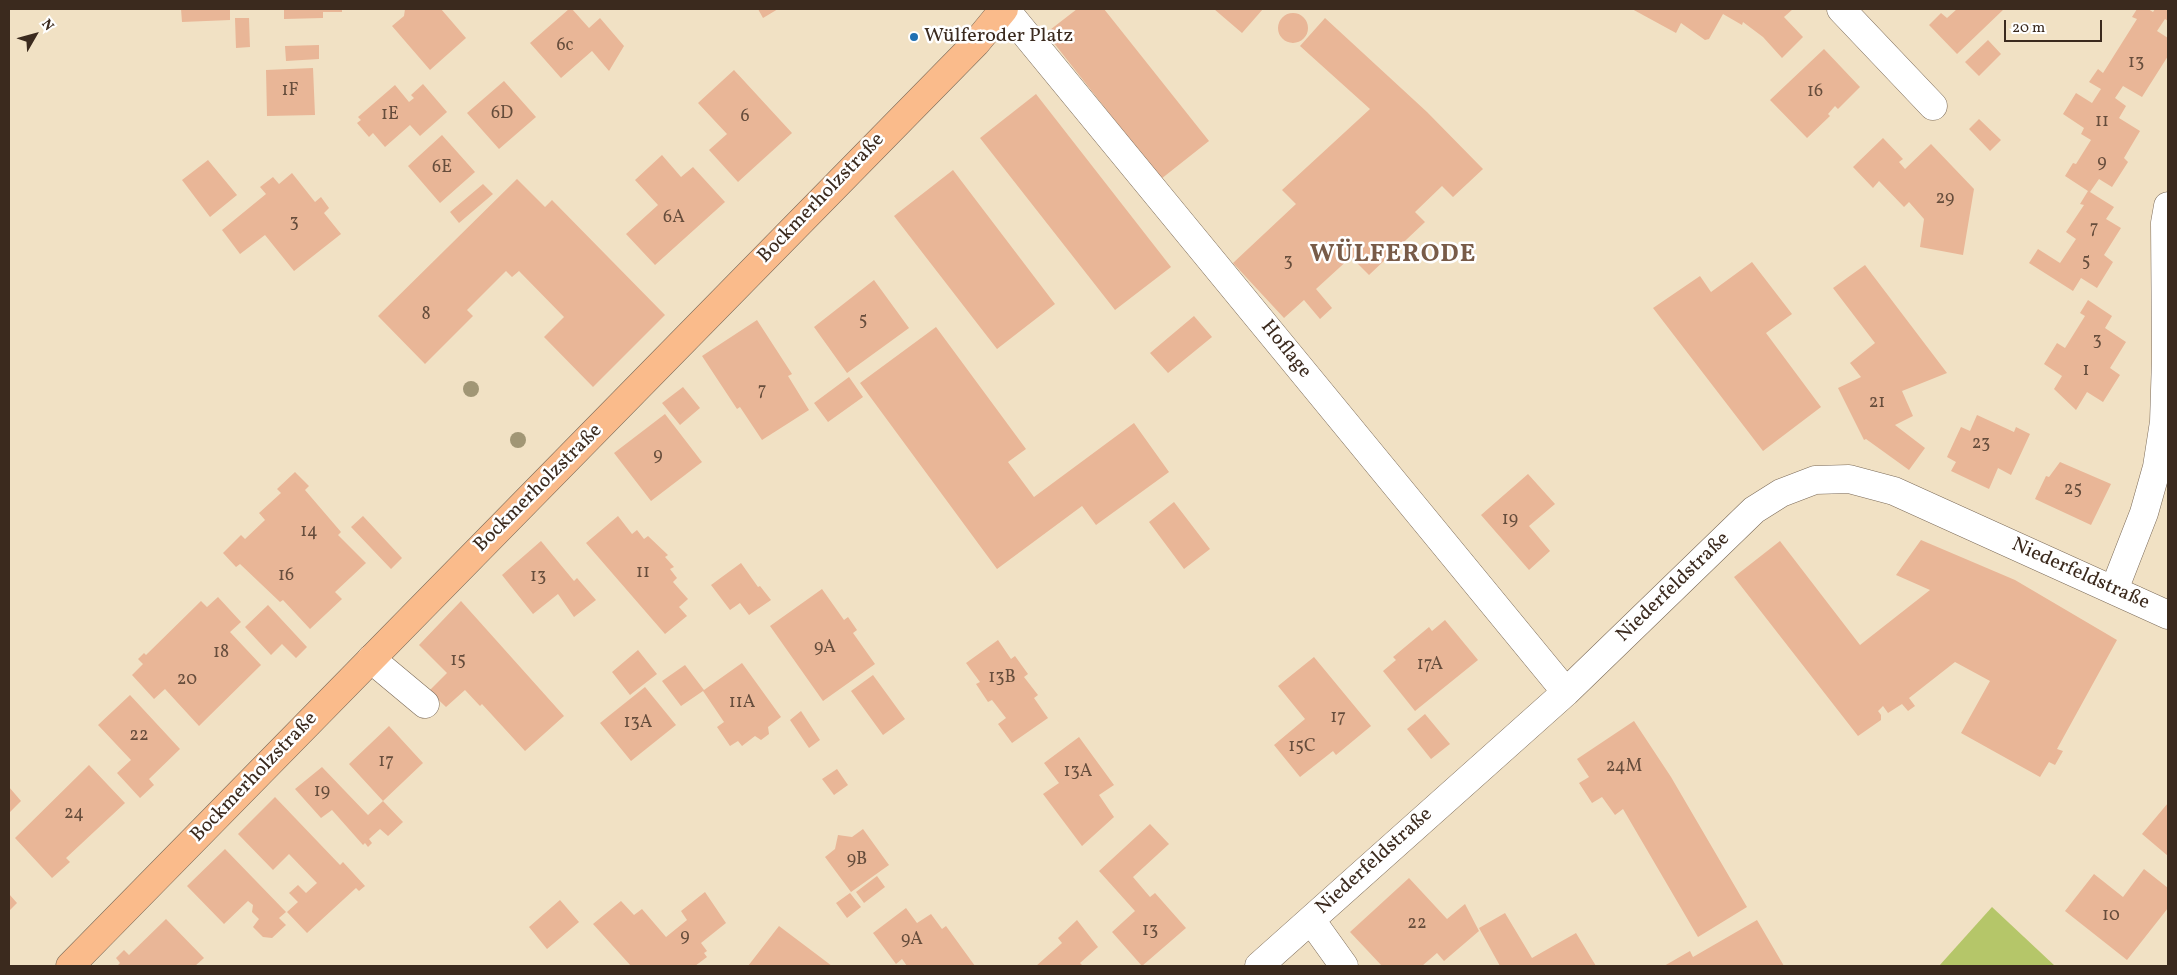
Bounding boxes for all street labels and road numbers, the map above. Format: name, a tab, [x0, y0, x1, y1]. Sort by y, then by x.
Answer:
street label: Bockmerholzstraße	[754, 129, 890, 269]
street label: Hoflage	[1254, 316, 1316, 384]
street label: Bockmerholzstraße	[470, 420, 608, 558]
street label: Niederfeldstraße	[1612, 528, 1736, 648]
street label: Niederfeldstraße	[2007, 534, 2153, 616]
street label: Bockmerholzstraße	[187, 708, 323, 848]
street label: Niederfeldstraße	[1312, 803, 1438, 921]

